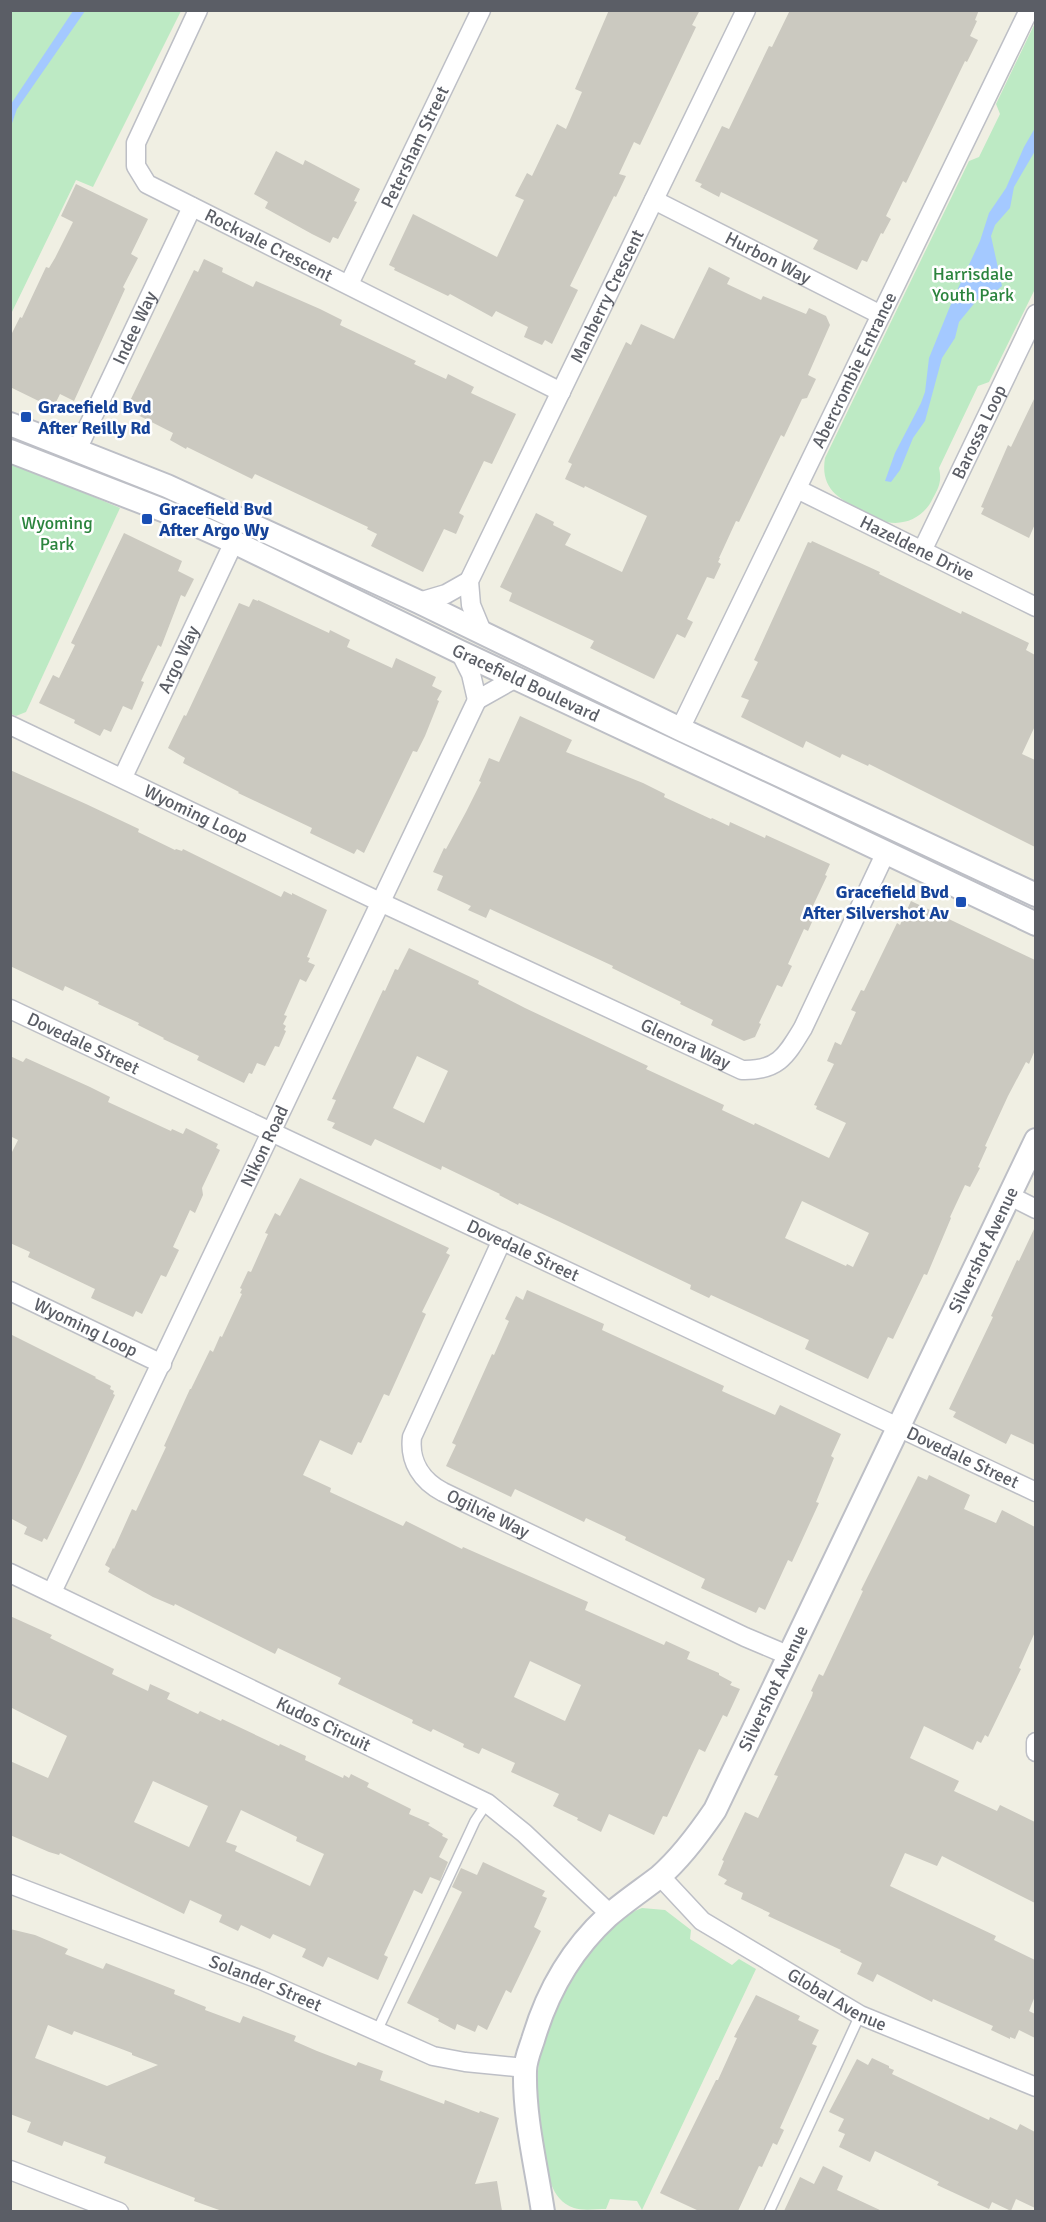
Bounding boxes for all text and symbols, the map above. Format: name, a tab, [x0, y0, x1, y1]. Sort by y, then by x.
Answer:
street label: Petersham Street	[376, 83, 454, 212]
street label: Rockvale Crescent	[201, 204, 336, 287]
street label: Manberry Crescent	[565, 226, 649, 367]
street label: Hurbon Way	[722, 227, 815, 289]
park label: Harrisdale Youth Park	[932, 263, 1014, 306]
street label: Indee Way	[108, 287, 162, 368]
street label: Abercrombie Entrance	[807, 288, 901, 452]
street label: Barossa Loop	[947, 381, 1011, 483]
place label: Gracefield Bvd After Reilly Rd	[38, 396, 152, 439]
marker: Gracefield Bvd After Reilly Rd	[19, 410, 33, 424]
place label: Gracefield Bvd After Argo Wy	[159, 498, 273, 541]
street label: Hazeldene Drive	[856, 511, 978, 586]
park label: Wyoming Park	[21, 512, 93, 555]
marker: Gracefield Bvd After Argo Wy	[140, 512, 154, 526]
street label: Argo Way	[153, 622, 204, 697]
street label: Gracefield Boulevard	[449, 639, 603, 727]
street label: Wyoming Loop	[140, 780, 251, 848]
place label: Gracefield Bvd After Silvershot Av	[803, 881, 949, 924]
marker: Gracefield Bvd After Silvershot Av	[954, 895, 968, 909]
street label: Dovedale Street	[24, 1008, 143, 1079]
street label: Glenora Way	[637, 1014, 734, 1074]
street label: Nikon Road	[236, 1102, 293, 1190]
street label: Silvershot Avenue	[944, 1183, 1023, 1317]
street label: Dovedale Street	[463, 1215, 583, 1286]
street label: Wyoming Loop	[30, 1293, 141, 1362]
street label: Dovedale Street	[903, 1422, 1022, 1493]
street label: Ogilvie Way	[443, 1484, 533, 1543]
street label: Silvershot Avenue	[734, 1622, 813, 1755]
street label: Kudos Circuit	[273, 1692, 374, 1756]
street label: Solander Street	[206, 1950, 325, 2016]
street label: Global Avenue	[783, 1963, 890, 2036]

